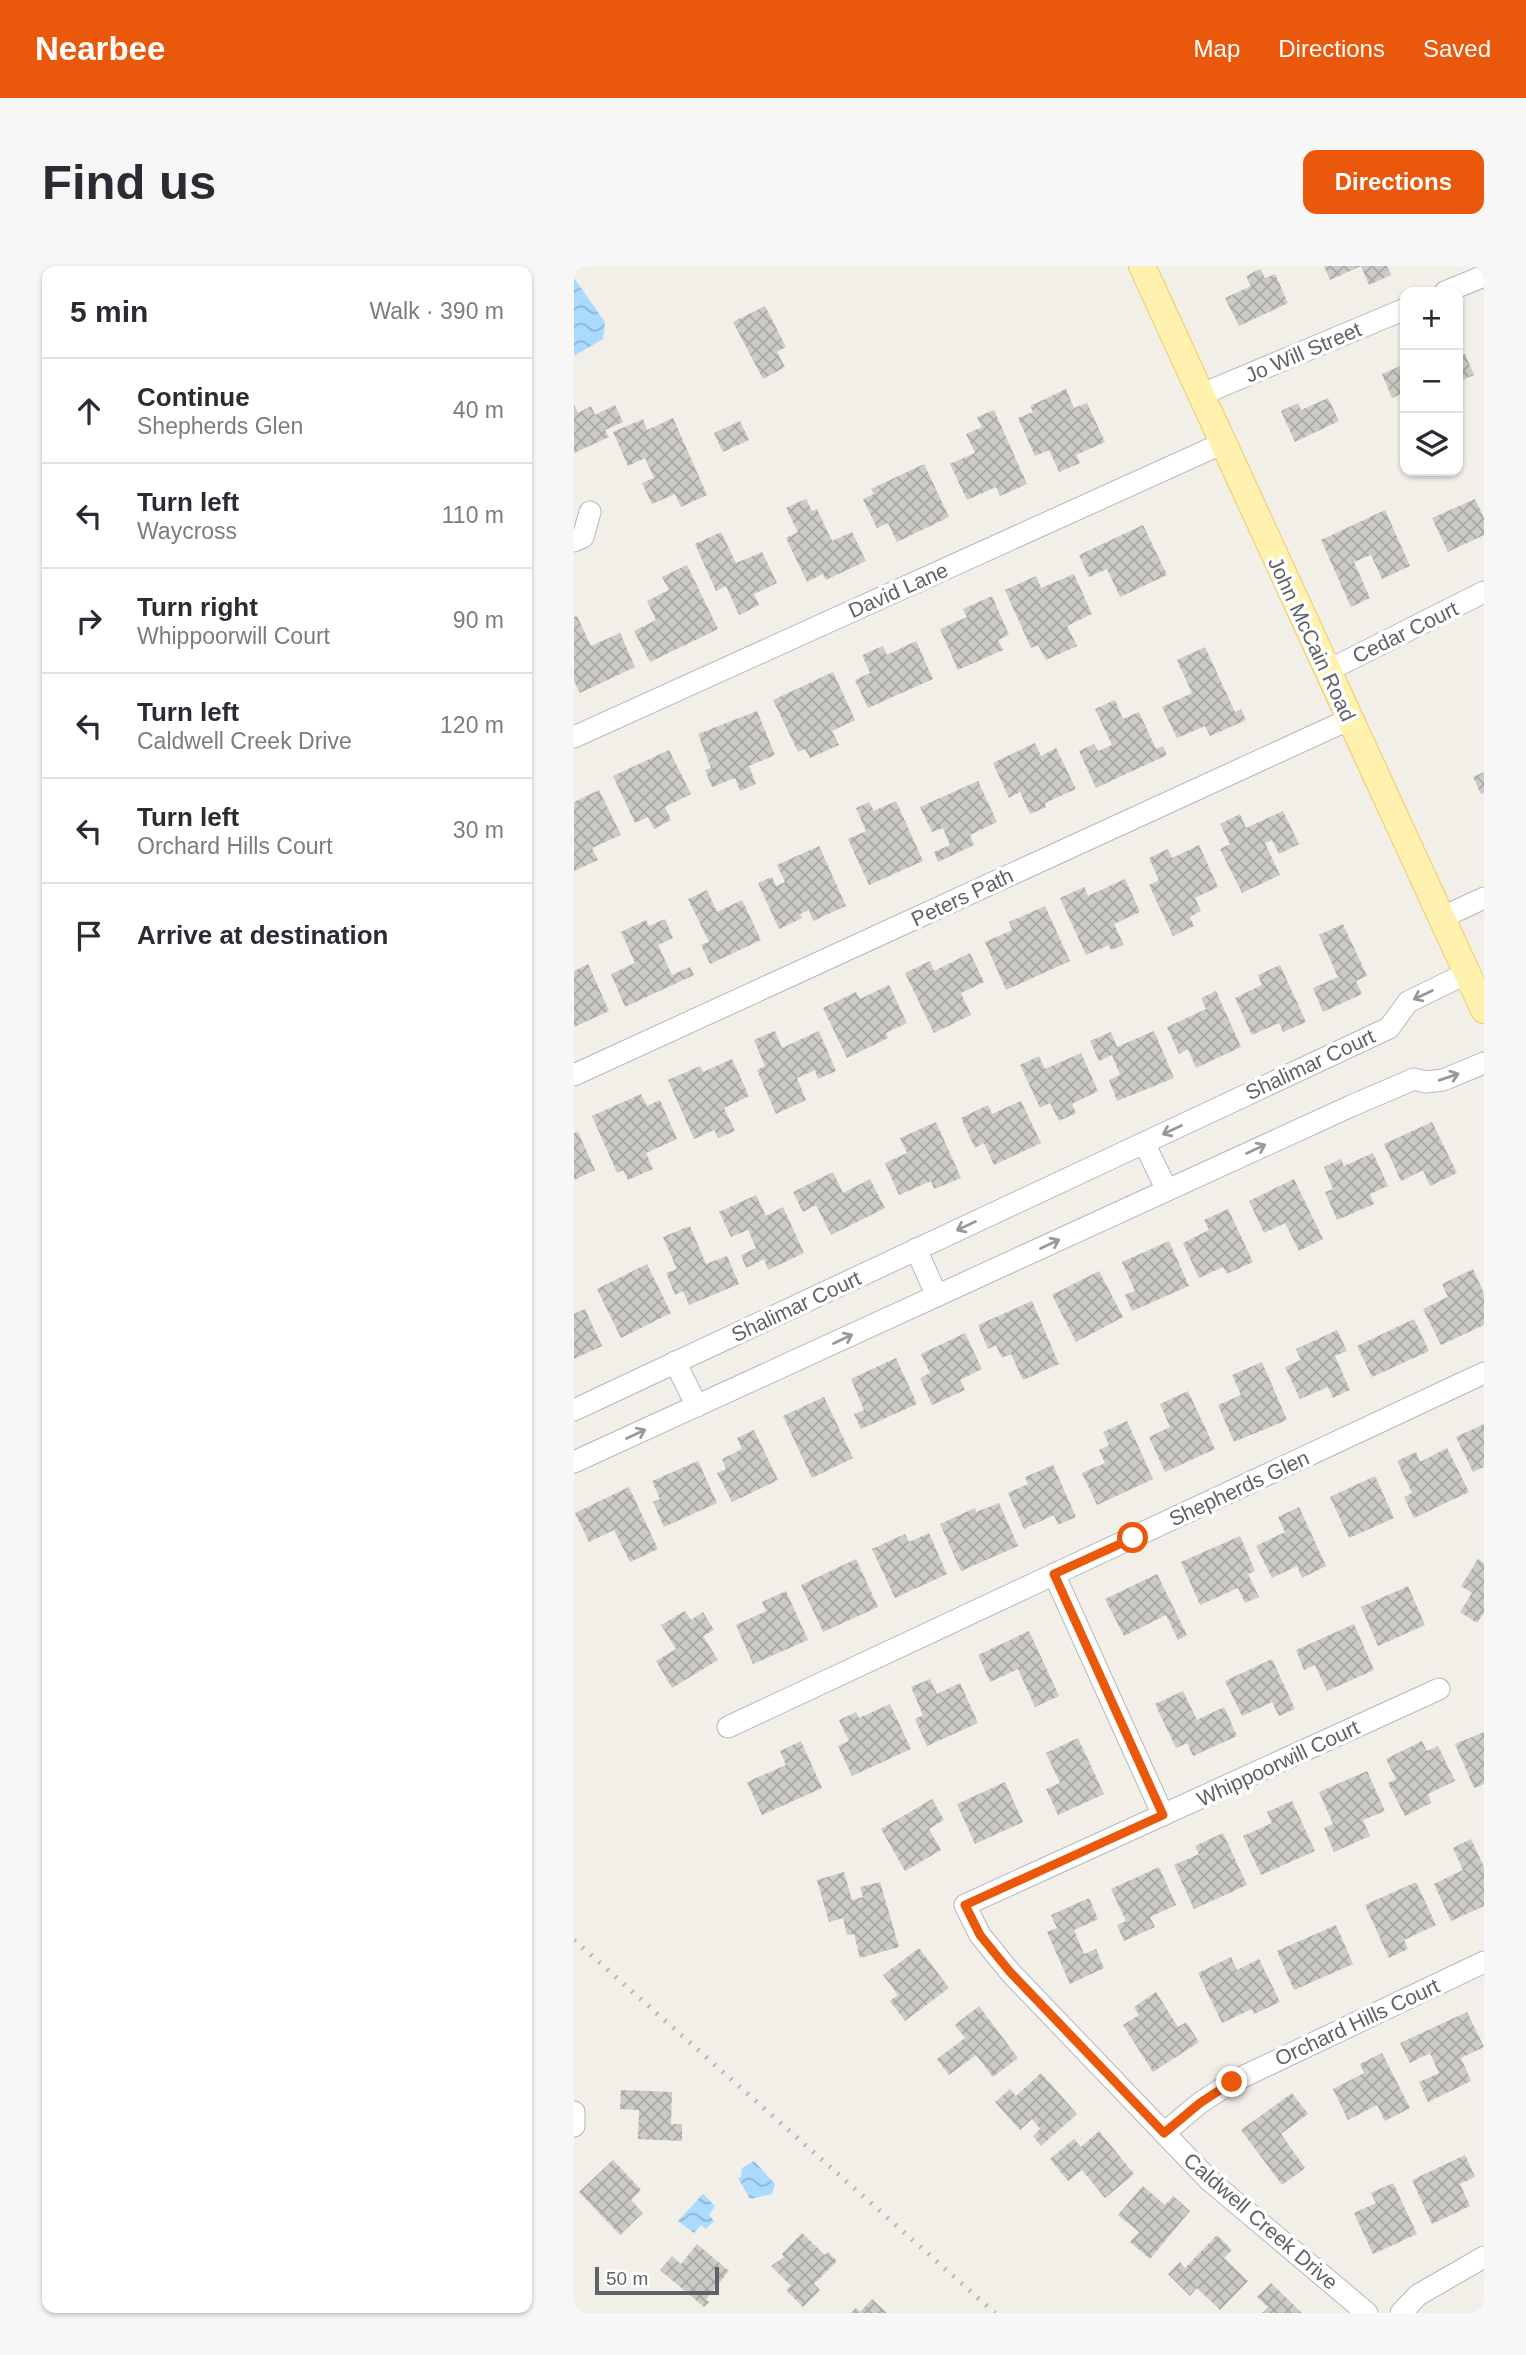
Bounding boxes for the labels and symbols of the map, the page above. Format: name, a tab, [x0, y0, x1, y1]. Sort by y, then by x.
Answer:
street label: Jo Will Street	[1242, 317, 1365, 387]
street label: John McCain Road	[1264, 553, 1360, 725]
street label: David Lane	[845, 558, 951, 622]
street label: Cedar Court	[1349, 597, 1462, 667]
street label: Peters Path	[907, 863, 1017, 931]
one-way arrow	[1413, 988, 1434, 1002]
street label: Shalimar Court	[1242, 1024, 1378, 1104]
one-way arrow	[1437, 1070, 1459, 1082]
one-way arrow	[1161, 1124, 1182, 1137]
one-way arrow	[1245, 1142, 1266, 1155]
one-way arrow	[955, 1220, 977, 1233]
one-way arrow	[1038, 1237, 1060, 1250]
street label: Shalimar Court	[728, 1266, 864, 1346]
one-way arrow	[832, 1332, 853, 1345]
one-way arrow	[625, 1427, 646, 1440]
street label: Shepherds Glen	[1165, 1446, 1313, 1530]
route start	[1117, 1522, 1148, 1553]
street label: Whippoorwill Court	[1193, 1715, 1363, 1811]
street label: Orchard Hills Court	[1271, 1974, 1443, 2070]
route end	[1216, 2066, 1247, 2097]
street label: Caldwell Creek Drive	[1179, 2148, 1343, 2294]
scale bar	[595, 2264, 719, 2296]

